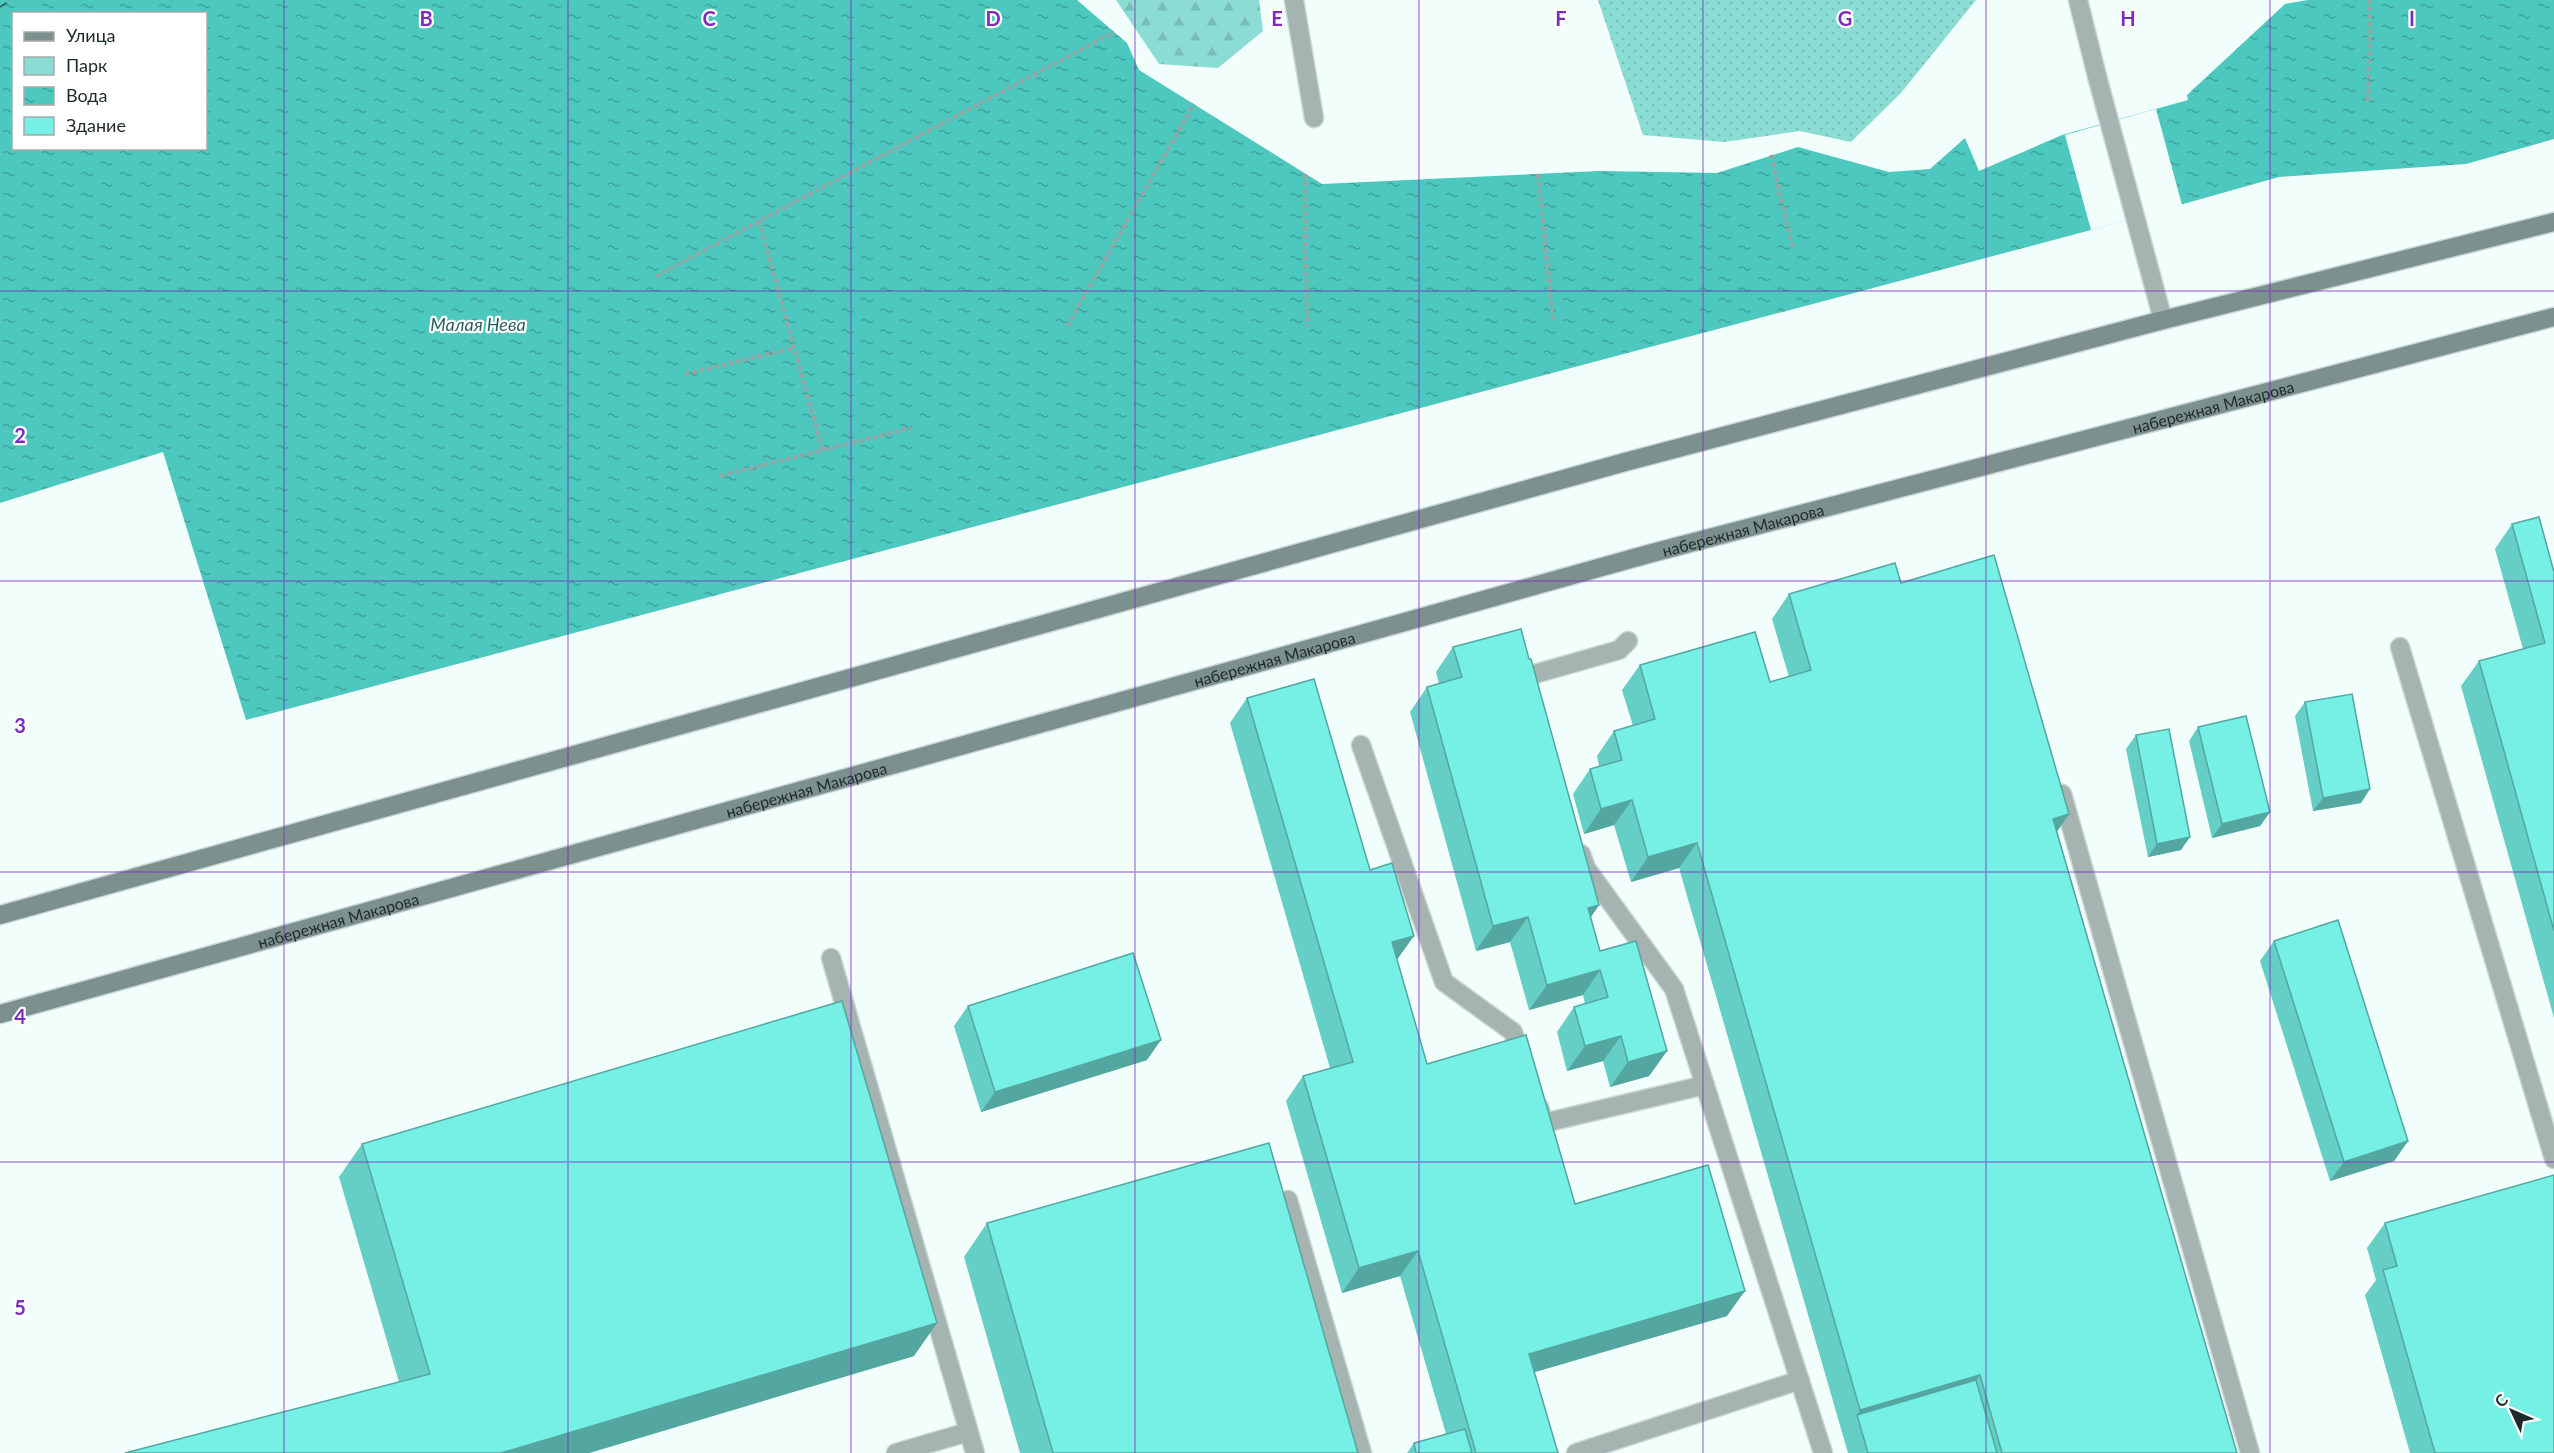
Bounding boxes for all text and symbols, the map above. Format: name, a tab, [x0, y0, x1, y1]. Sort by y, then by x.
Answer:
text: B	[419, 6, 433, 30]
text: C	[702, 6, 716, 30]
text: D	[985, 6, 1001, 30]
text: E	[1271, 6, 1283, 30]
text: F	[1555, 6, 1567, 30]
text: G	[1838, 6, 1852, 30]
text: H	[2120, 6, 2136, 30]
text: I	[2409, 6, 2415, 30]
legend	[12, 12, 207, 150]
text: Улица	[66, 24, 116, 46]
text: Парк	[66, 54, 108, 76]
text: Вода	[66, 84, 107, 106]
text: Здание	[66, 114, 126, 136]
water label: Малая Нева	[430, 313, 526, 335]
street label: набережная Макарова	[2130, 376, 2296, 436]
text: 2	[14, 423, 26, 447]
street label: набережная Макарова	[1660, 499, 1826, 559]
street label: набережная Макарова	[1192, 627, 1357, 690]
text: 3	[14, 713, 26, 737]
street label: набережная Макарова	[723, 757, 889, 821]
street label: набережная Макарова	[255, 888, 421, 951]
text: 4	[14, 1004, 26, 1028]
text: 5	[14, 1295, 26, 1319]
north arrow	[2482, 1381, 2542, 1441]
text: С	[2490, 1390, 2512, 1411]

